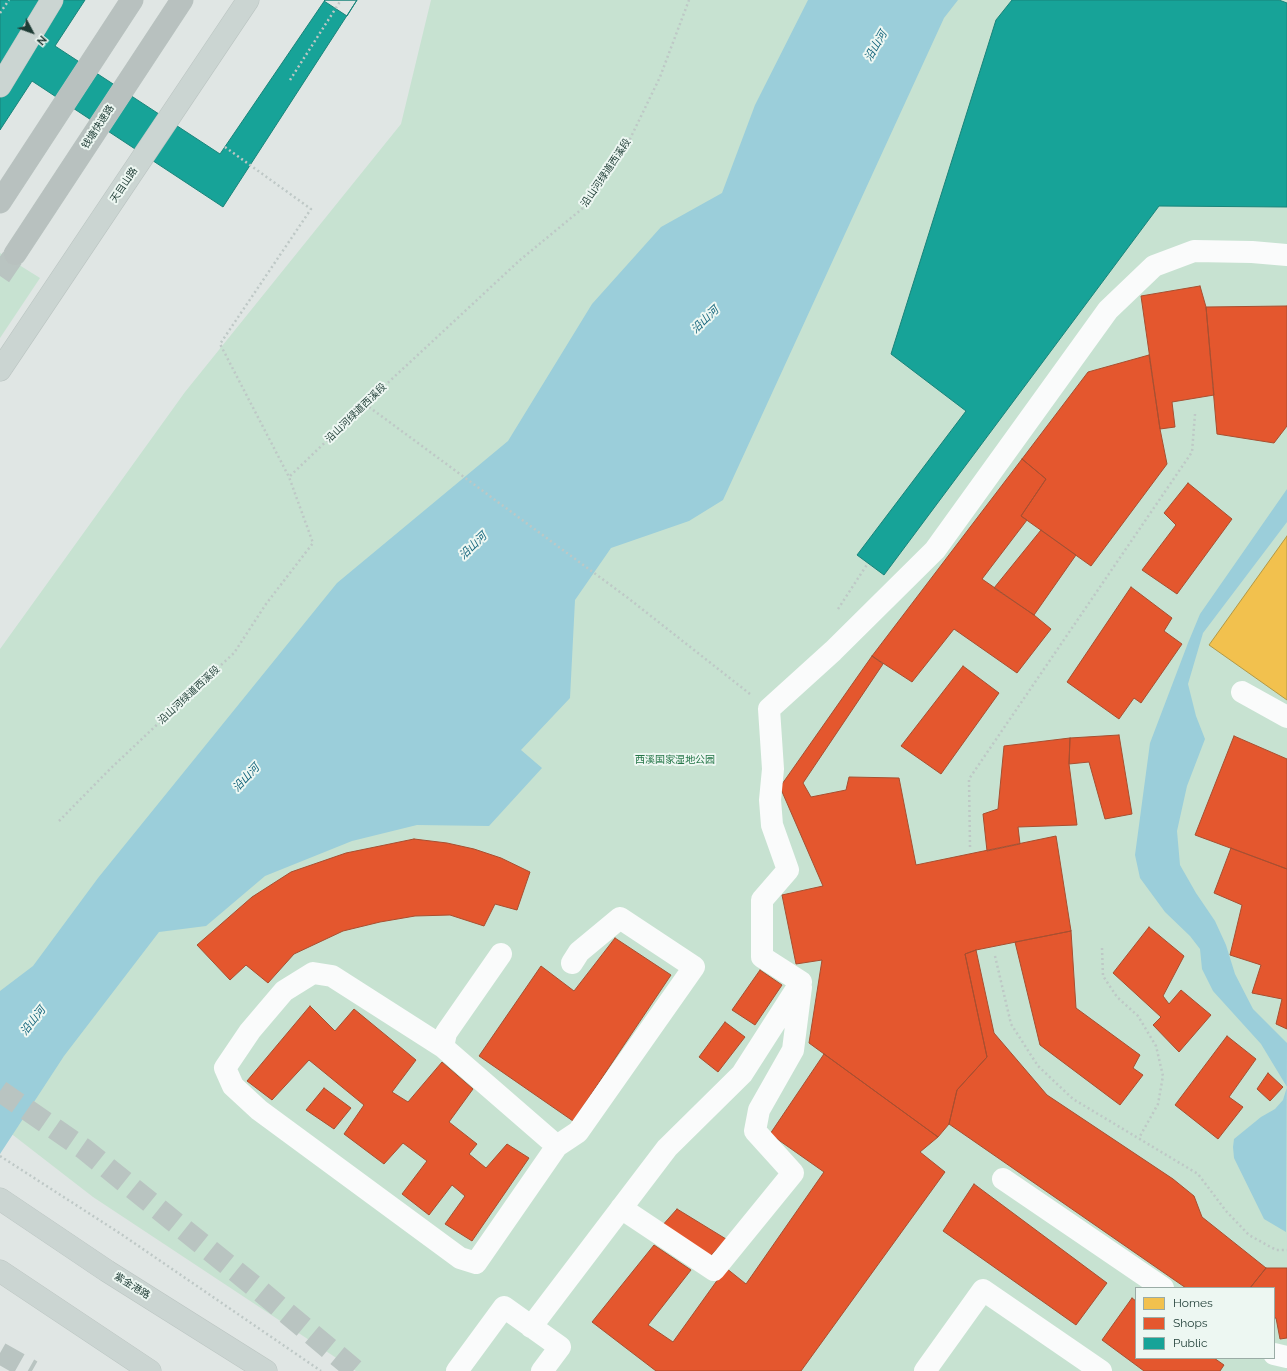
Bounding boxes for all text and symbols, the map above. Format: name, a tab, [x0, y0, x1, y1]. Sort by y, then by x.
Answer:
north arrow	[12, 12, 52, 52]
water label: 沿山河	[862, 28, 890, 64]
text: N	[34, 33, 49, 48]
street label: 钱塘快速路	[79, 103, 117, 151]
street label: 沿山河绿道西溪段	[579, 136, 633, 210]
street label: 天目山路	[108, 165, 140, 205]
water label: 沿山河	[689, 304, 721, 336]
street label: 沿山河绿道西溪段	[323, 381, 389, 445]
water label: 沿山河	[457, 530, 489, 562]
street label: 沿山河绿道西溪段	[156, 663, 222, 727]
park label: 西溪国家湿地公园	[635, 754, 715, 766]
water label: 沿山河	[230, 761, 262, 795]
water label: 沿山河	[18, 1004, 48, 1038]
street label: 紫金港路	[112, 1270, 152, 1302]
legend	[1135, 1287, 1275, 1359]
text: Homes	[1173, 1296, 1213, 1310]
text: Shops	[1173, 1316, 1208, 1330]
text: Public	[1173, 1336, 1207, 1350]

